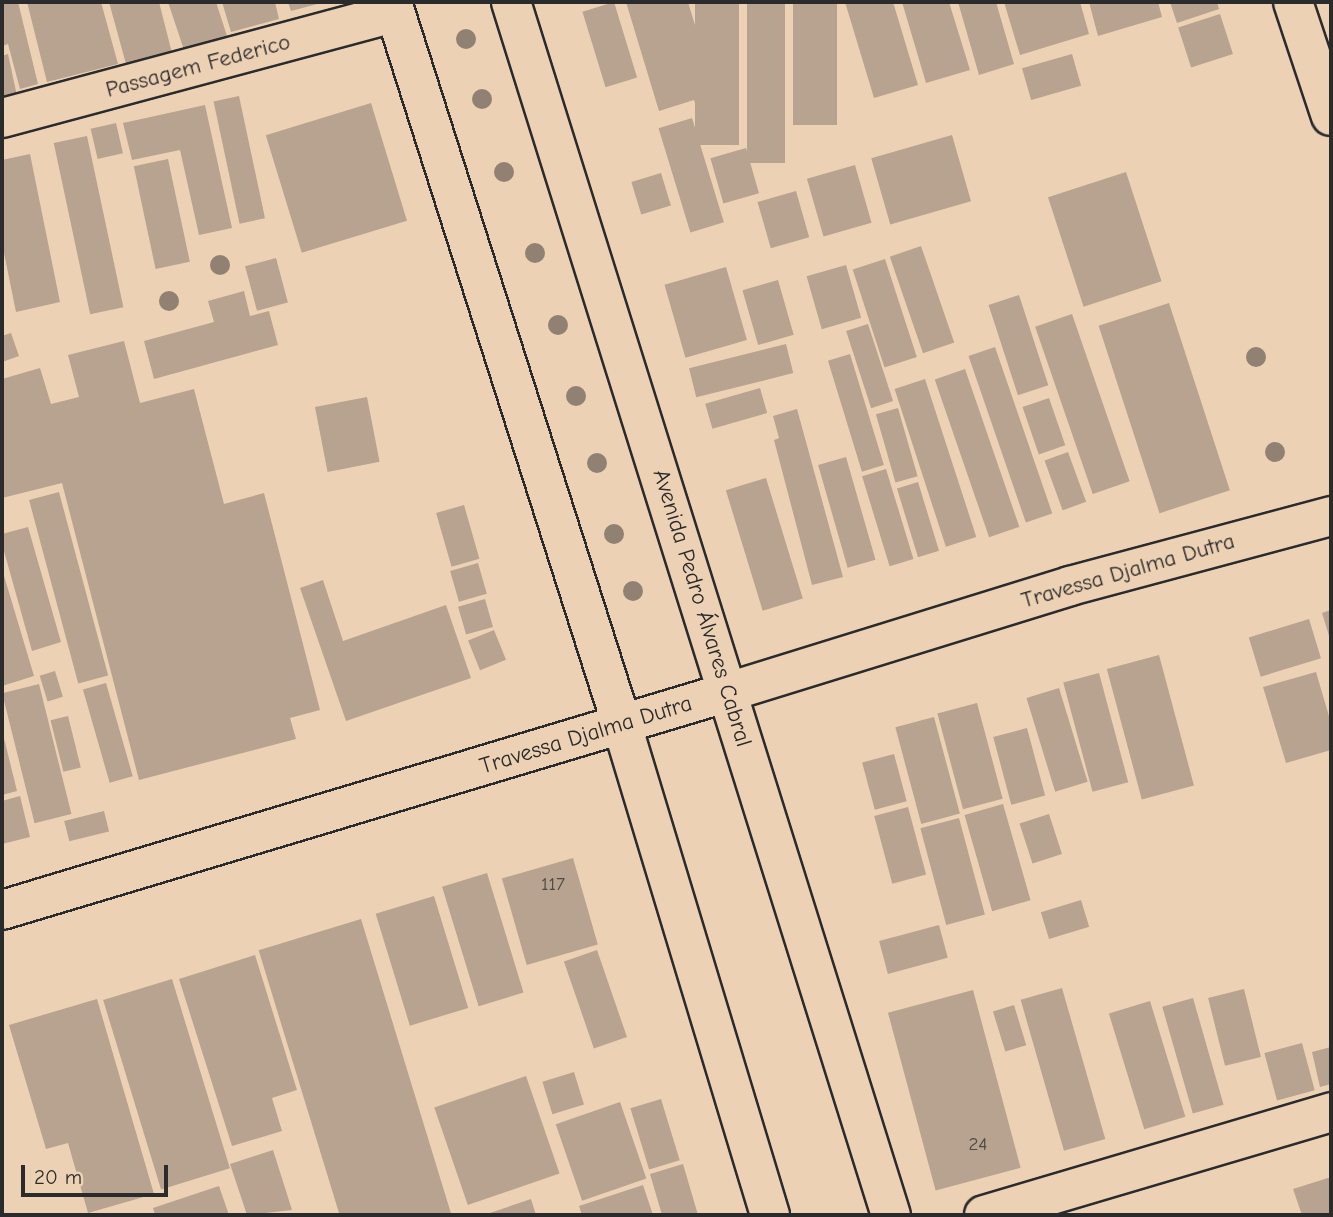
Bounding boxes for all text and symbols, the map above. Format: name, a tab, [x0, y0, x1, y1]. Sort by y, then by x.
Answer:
street label: Passagem Federico	[103, 28, 293, 104]
street label: Avenida Pedro Álvares Cabral	[647, 466, 757, 750]
street label: Travessa Djalma Dutra	[1018, 527, 1238, 615]
street label: Travessa Djalma Dutra	[476, 690, 696, 780]
house number: 117	[541, 874, 565, 896]
house number: 24	[968, 1134, 988, 1156]
scale bar	[24, 1150, 172, 1194]
text: 20 m	[34, 1165, 82, 1189]

